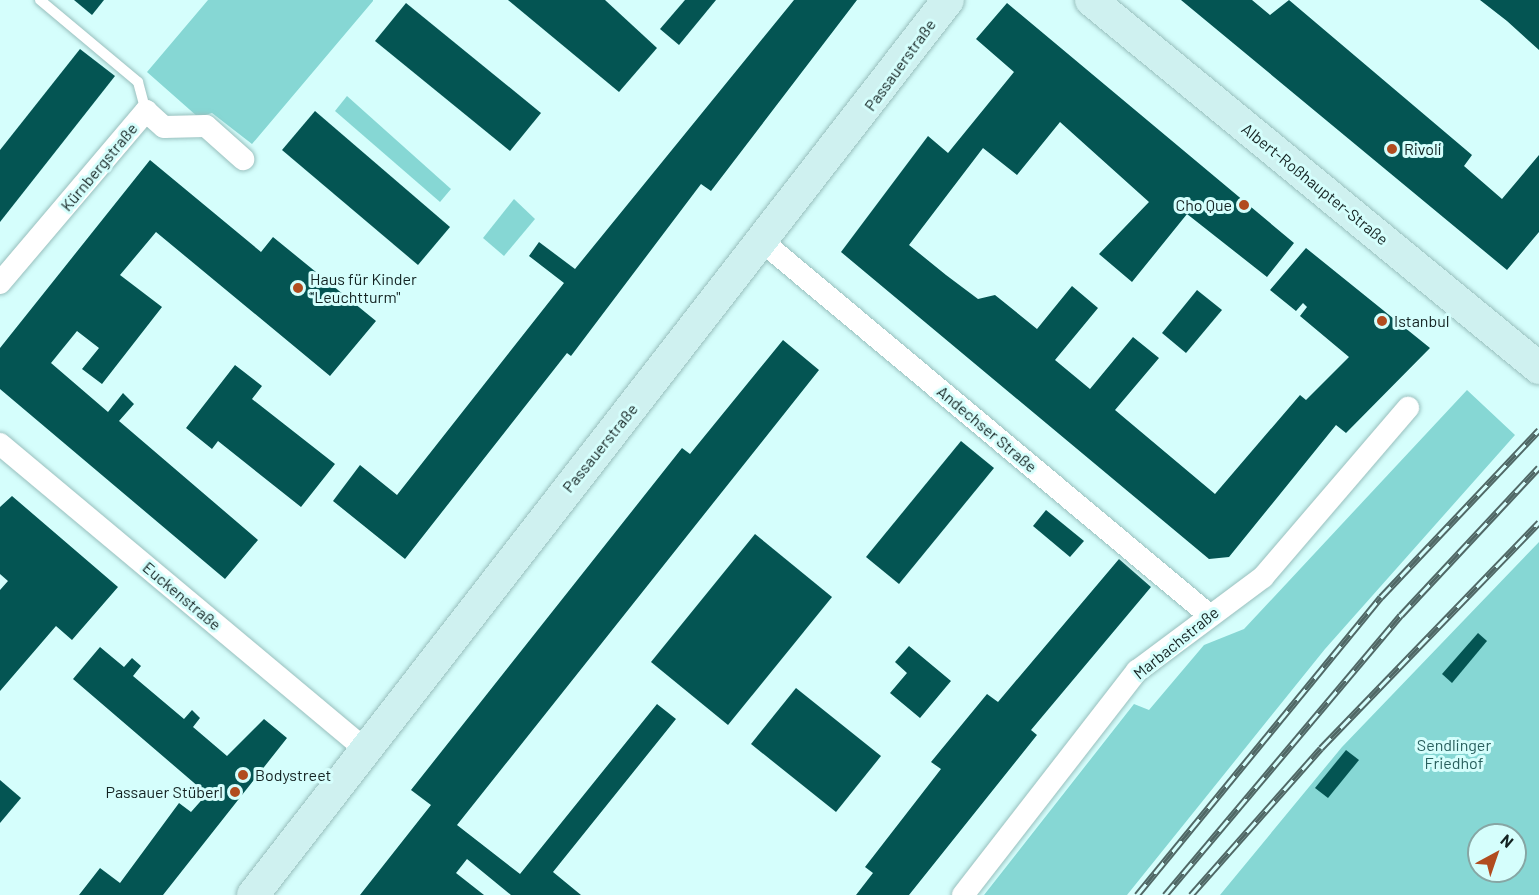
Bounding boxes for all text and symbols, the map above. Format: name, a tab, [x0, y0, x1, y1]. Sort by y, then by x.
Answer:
street label: Passauerstraße	[860, 15, 940, 115]
street label: Kürnbergstraße	[57, 119, 141, 215]
street label: Albert-Roßhaupter-Straße	[1238, 119, 1392, 249]
place label: Rivoli	[1404, 139, 1442, 159]
marker: Rivoli	[1385, 142, 1399, 156]
place label: Cho Que	[1176, 195, 1232, 215]
marker: Cho Que	[1237, 198, 1251, 212]
place label: Haus für Kinder "Leuchtturm"	[310, 269, 417, 307]
marker: Haus für Kinder "Leuchtturm"	[291, 281, 305, 295]
place label: Istanbul	[1394, 311, 1449, 331]
marker: Istanbul	[1375, 314, 1389, 328]
street label: Andechser Straße	[933, 382, 1041, 476]
street label: Passauerstraße	[558, 400, 642, 496]
street label: Euckenstraße	[139, 558, 225, 634]
street label: Marbachstraße	[1129, 603, 1223, 683]
park label: Sendlinger Friedhof	[1417, 735, 1491, 773]
place label: Bodystreet	[255, 765, 331, 785]
marker: Bodystreet	[236, 768, 250, 782]
place label: Passauer Stüberl	[105, 782, 223, 802]
marker: Passauer Stüberl	[228, 785, 242, 799]
north arrow	[1467, 823, 1527, 883]
text: N	[1497, 830, 1518, 851]

